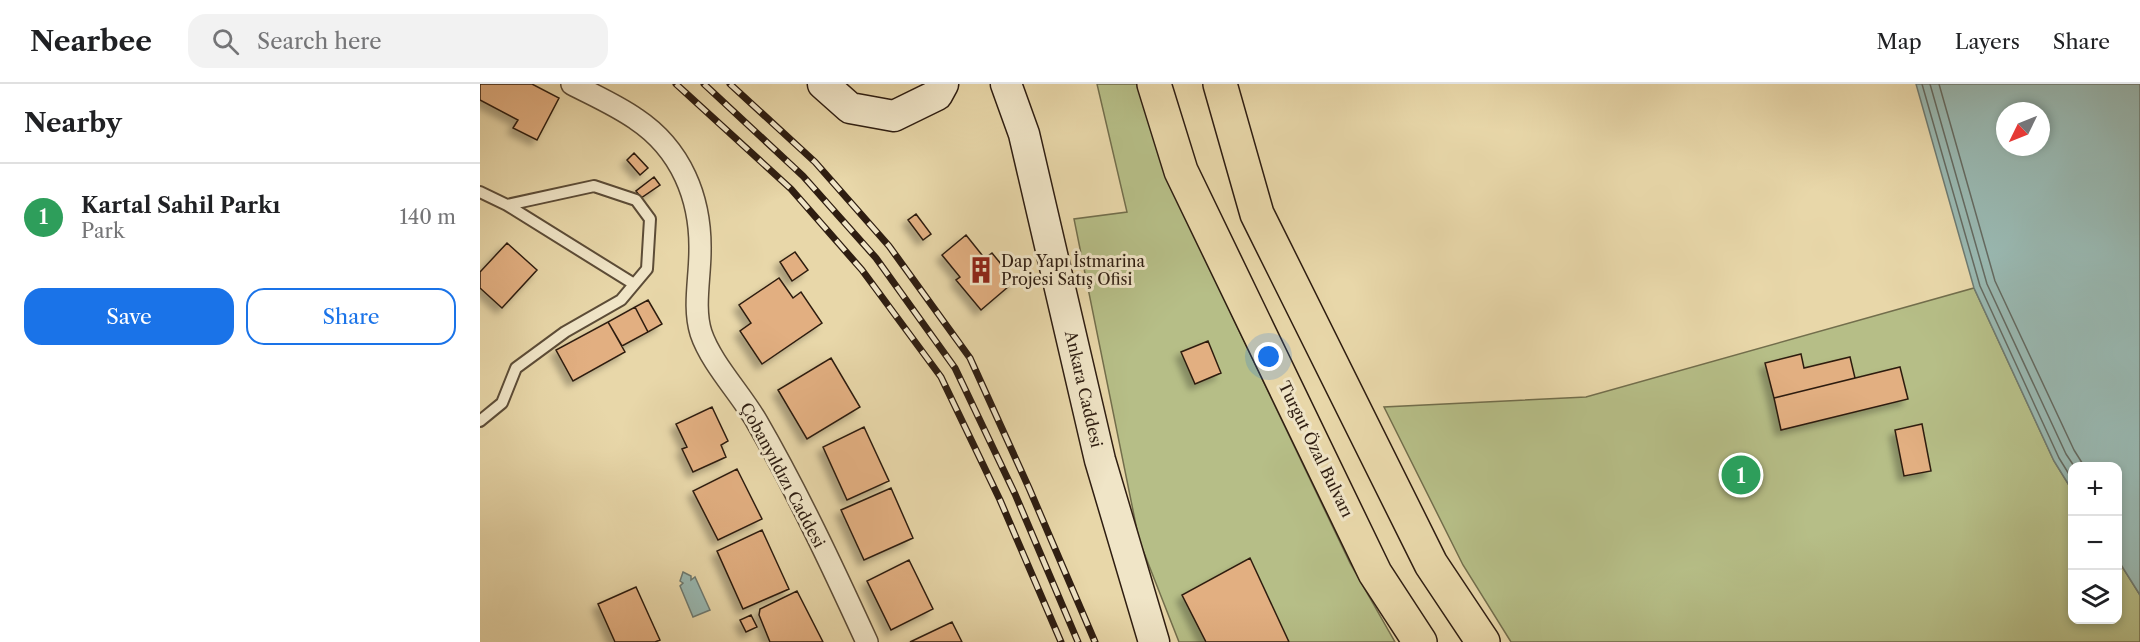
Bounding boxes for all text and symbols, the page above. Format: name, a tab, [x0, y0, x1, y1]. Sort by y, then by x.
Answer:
search box	[188, 14, 608, 68]
text: Nearbee	[30, 24, 152, 58]
icon: search	[209, 25, 242, 58]
text: Search here	[257, 28, 382, 55]
text: Map	[1877, 29, 1922, 54]
text: Layers	[1955, 29, 2020, 54]
text: Share	[2053, 29, 2110, 54]
north arrow	[1996, 102, 2050, 156]
text: Nearby	[24, 107, 122, 139]
text: Kartal Sahil Parkı	[81, 192, 280, 219]
text: 1	[39, 205, 48, 229]
text: 140 m	[399, 205, 456, 229]
text: Park	[81, 219, 124, 243]
place label: Dap Yapı İstmarina Projesi Satış Ofisi	[1001, 251, 1146, 289]
building icon: Dap Yapı İstmarina Projesi Satış Ofisi	[966, 255, 996, 285]
button: Save	[24, 288, 234, 345]
button: Share	[246, 288, 456, 345]
street label: Ankara Caddesi	[1061, 328, 1107, 450]
your location	[1254, 342, 1283, 371]
street label: Turgut Özal Bulvarı	[1274, 378, 1358, 520]
street label: Çobanyıldızı Caddesi	[736, 399, 830, 551]
pin: 1	[1722, 452, 1760, 498]
map controls	[2068, 462, 2122, 624]
button: +	[2068, 462, 2122, 516]
button: −	[2068, 516, 2122, 570]
button: layers	[2068, 570, 2122, 624]

